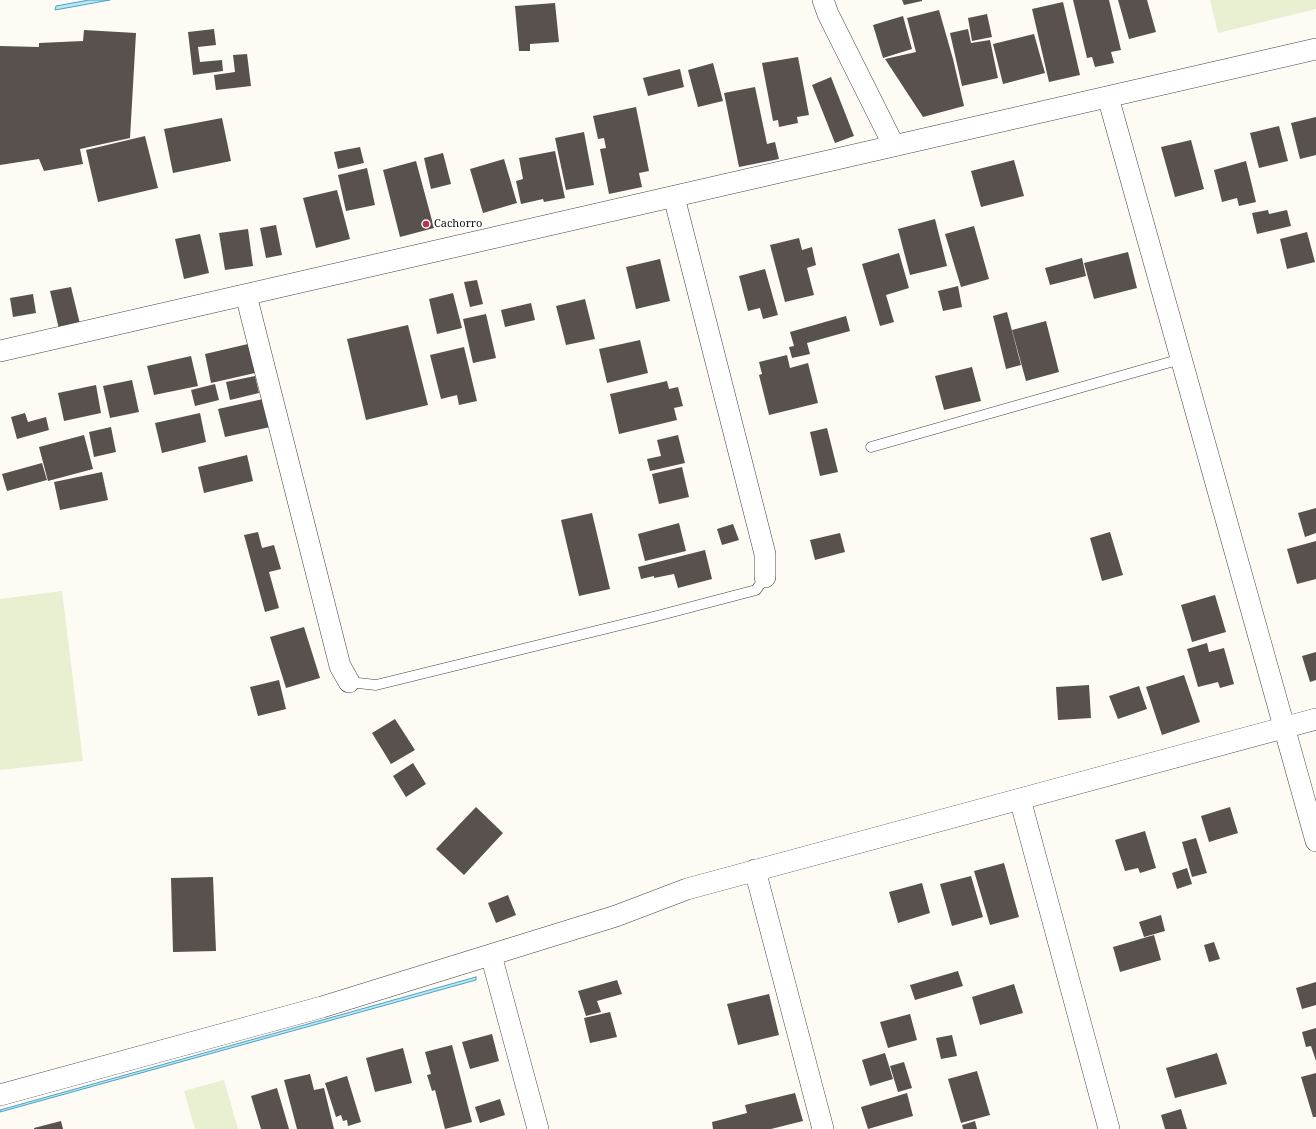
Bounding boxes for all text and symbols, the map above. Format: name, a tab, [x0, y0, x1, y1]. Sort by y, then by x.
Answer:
place label: Cachorro	[434, 217, 482, 231]
marker: Cachorro	[421, 219, 431, 229]

